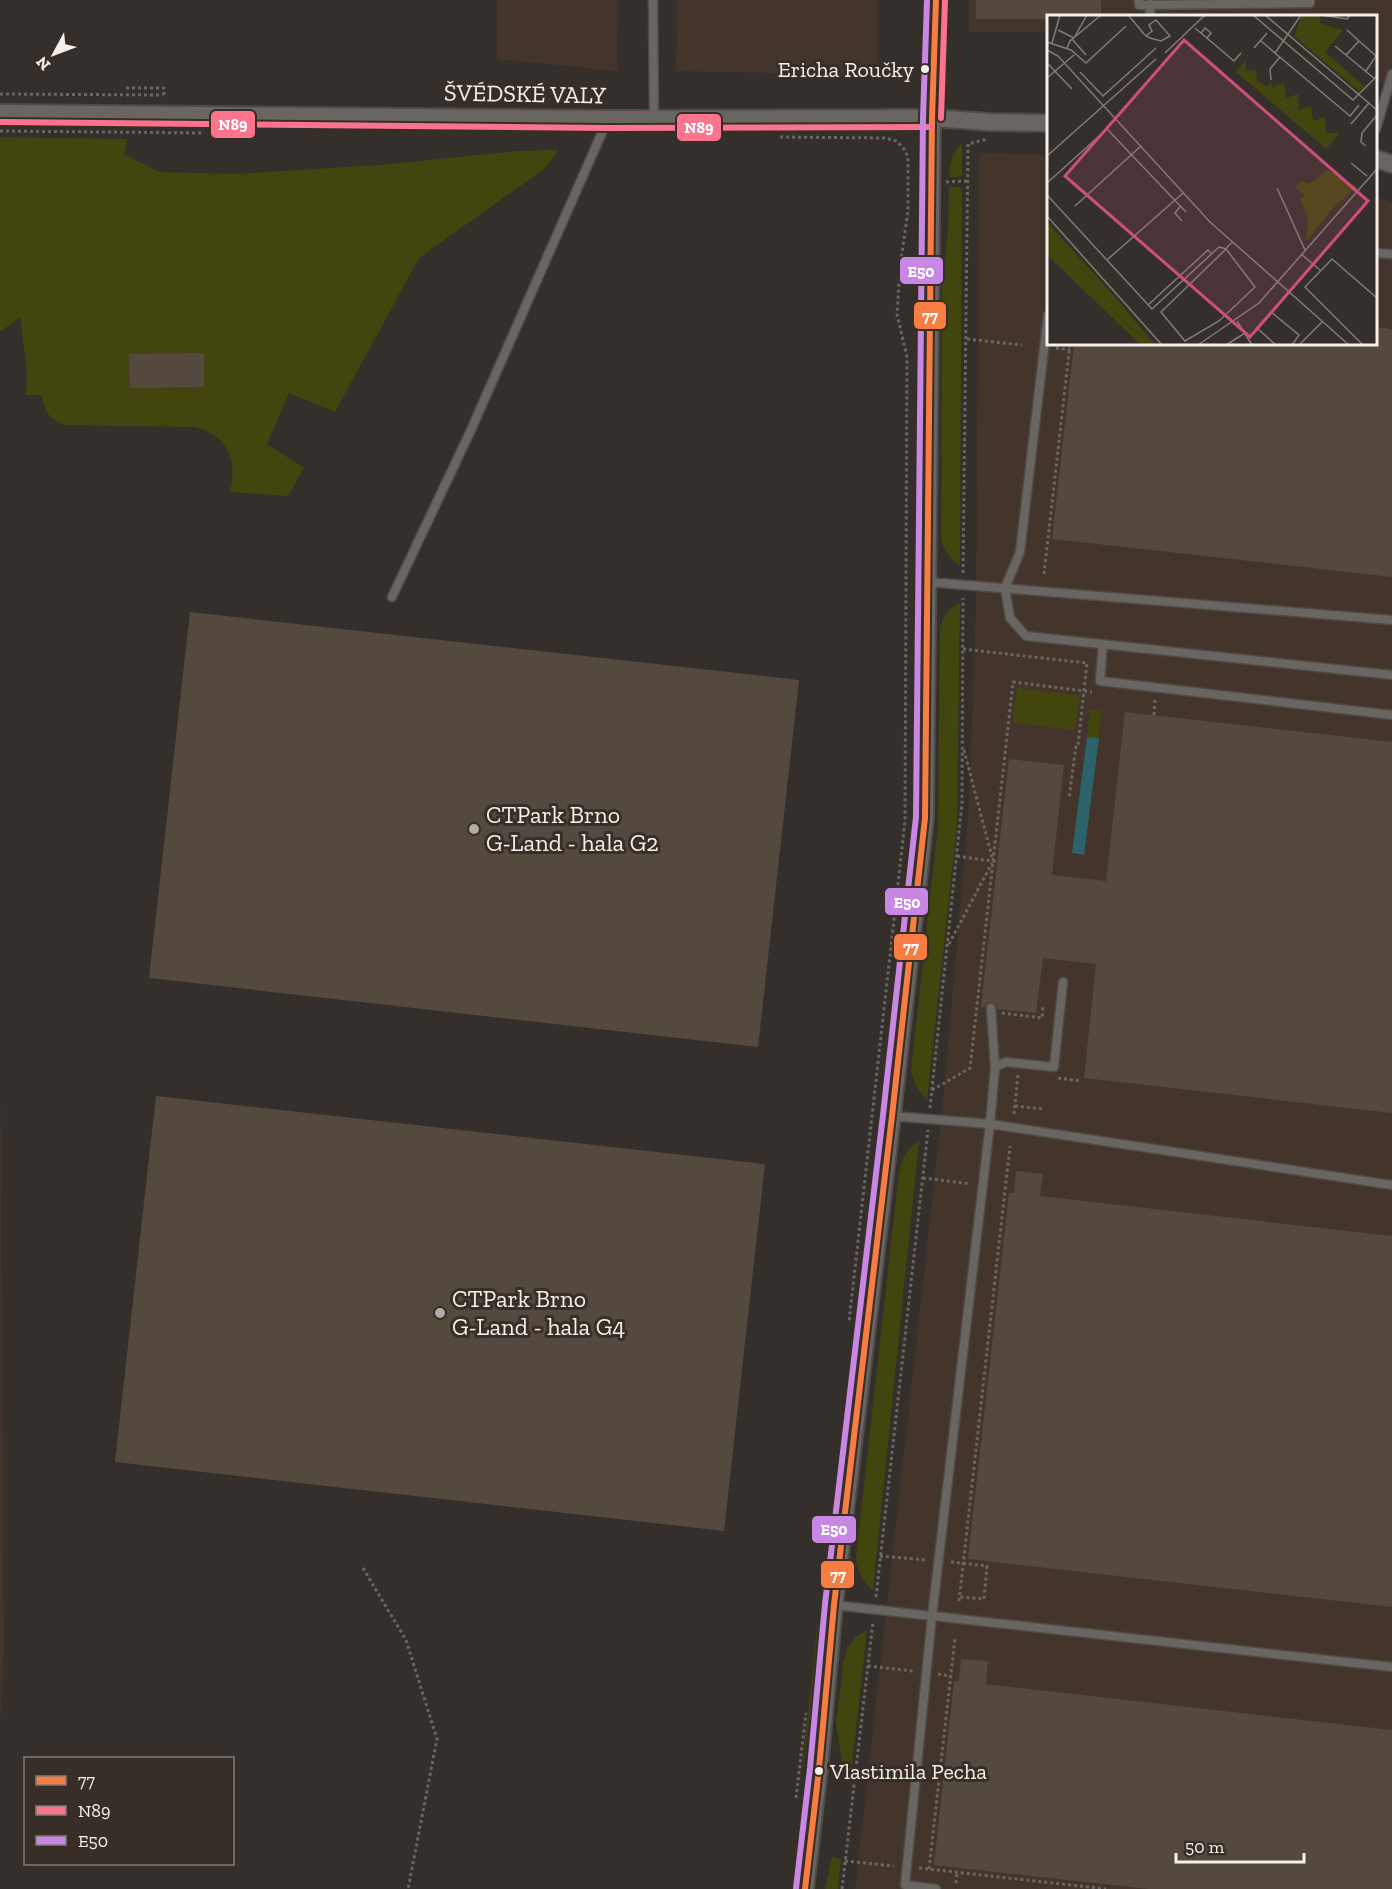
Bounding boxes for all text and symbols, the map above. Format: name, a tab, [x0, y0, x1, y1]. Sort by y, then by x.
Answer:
inset map	[1047, 15, 1377, 345]
north arrow	[24, 24, 84, 84]
text: N	[32, 53, 54, 74]
place label: Ericha Roučky	[778, 56, 915, 83]
marker: Ericha Roučky	[919, 63, 931, 75]
street label: ŠVÉDSKÉ VALY	[444, 78, 607, 109]
line badge: N89	[210, 110, 256, 139]
line badge: N89	[676, 113, 722, 142]
text: N89	[218, 115, 248, 134]
text: N89	[684, 118, 714, 137]
line badge: E50	[899, 256, 944, 285]
text: E50	[907, 262, 935, 281]
line badge: 77	[913, 301, 947, 330]
text: 77	[922, 307, 938, 326]
place label: CTPark Brno G-Land - hala G2	[486, 800, 659, 857]
marker: CTPark Brno G-Land - hala G2	[467, 822, 481, 836]
line badge: E50	[884, 887, 929, 916]
text: E50	[893, 893, 921, 912]
line badge: 77	[893, 933, 928, 961]
text: 77	[903, 938, 919, 957]
place label: CTPark Brno G-Land - hala G4	[452, 1284, 625, 1341]
marker: CTPark Brno G-Land - hala G4	[433, 1306, 447, 1320]
line badge: E50	[811, 1515, 857, 1544]
text: E50	[820, 1520, 848, 1539]
line badge: 77	[820, 1560, 855, 1589]
text: 77	[830, 1566, 846, 1585]
legend	[24, 1757, 234, 1865]
place label: Vlastimila Pecha	[829, 1758, 987, 1785]
marker: Vlastimila Pecha	[813, 1765, 825, 1777]
text: 77	[78, 1770, 95, 1792]
text: N89	[78, 1800, 111, 1822]
scale bar	[1176, 1826, 1304, 1864]
text: E50	[78, 1830, 108, 1852]
text: 50 m	[1185, 1836, 1225, 1858]

